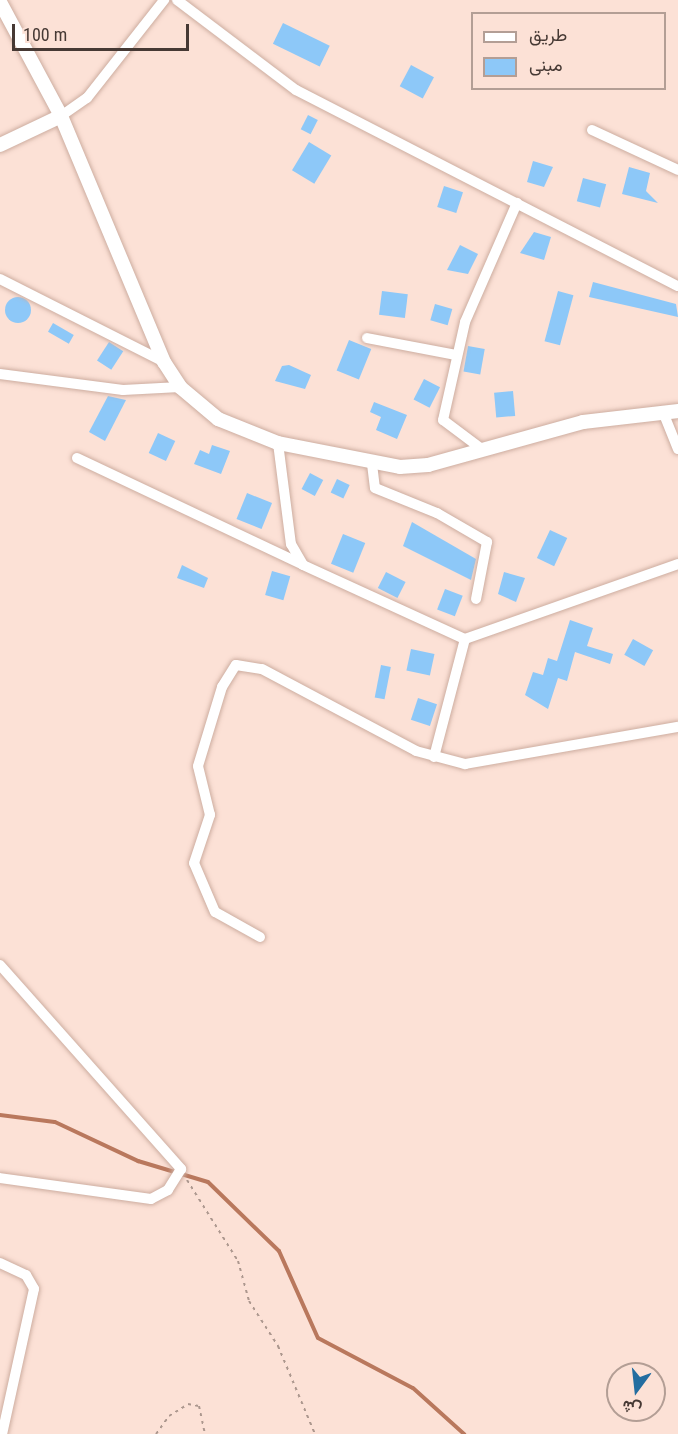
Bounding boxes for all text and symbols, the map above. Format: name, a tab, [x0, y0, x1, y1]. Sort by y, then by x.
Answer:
scale bar	[15, 12, 192, 50]
legend	[471, 12, 666, 90]
text: 100 m	[23, 24, 67, 45]
text: طريق	[529, 24, 567, 45]
text: مبنى	[529, 54, 563, 75]
north arrow	[606, 1362, 666, 1422]
text: ش	[620, 1396, 643, 1420]

